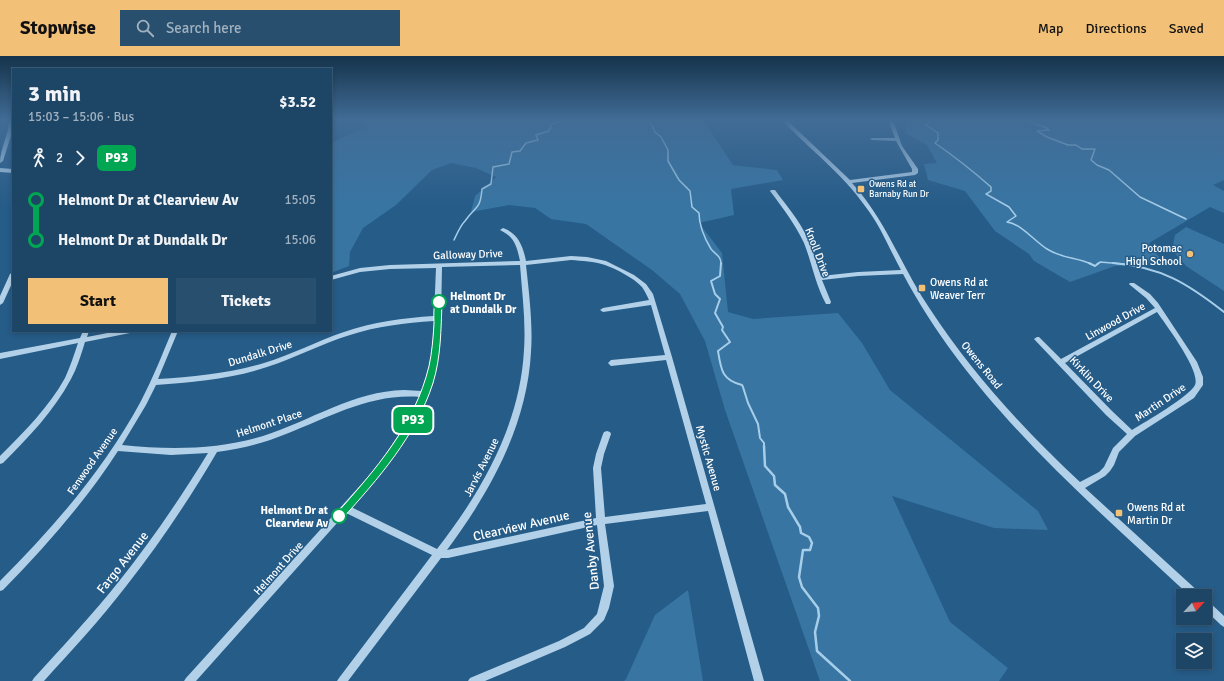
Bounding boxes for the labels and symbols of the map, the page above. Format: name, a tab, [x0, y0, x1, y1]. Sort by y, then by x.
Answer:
place label: Owens Rd at Barnaby Run Dr	[869, 179, 930, 200]
marker: Owens Rd at Barnaby Run Dr	[856, 184, 866, 194]
street label: Knoll Drive	[802, 226, 833, 279]
place label: Potomac High School	[1125, 242, 1182, 268]
street label: Galloway Drive	[433, 247, 503, 262]
marker: Potomac High School	[1185, 249, 1195, 259]
place label: Owens Rd at Weaver Terr	[930, 276, 988, 302]
marker: Owens Rd at Weaver Terr	[917, 283, 927, 293]
place label: Helmont Dr at Dundalk Dr	[450, 290, 517, 316]
marker: Helmont Dr at Dundalk Dr	[431, 294, 447, 310]
street label: Linwood Drive	[1083, 300, 1147, 343]
street label: Dundalk Drive	[227, 338, 294, 369]
street label: Owens Road	[959, 339, 1005, 392]
street label: Kirklin Drive	[1067, 354, 1117, 405]
street label: Martin Drive	[1132, 381, 1188, 424]
street label: Helmont Place	[235, 407, 304, 440]
line badge: P93	[390, 407, 436, 433]
street label: Mystic Avenue	[693, 424, 724, 493]
street label: Fenwood Avenue	[65, 425, 120, 497]
street label: Jarvis Avenue	[461, 436, 502, 499]
place label: Owens Rd at Martin Dr	[1127, 501, 1185, 527]
place label: Helmont Dr at Clearview Av	[261, 504, 329, 530]
street label: Clearview Avenue	[472, 507, 571, 545]
marker: Helmont Dr at Clearview Av	[331, 508, 347, 524]
marker: Owens Rd at Martin Dr	[1114, 508, 1124, 518]
street label: Danby Avenue	[579, 511, 603, 591]
street label: Fargo Avenue	[93, 528, 152, 597]
street label: Helmont Drive	[251, 539, 306, 598]
north arrow	[1176, 589, 1212, 625]

